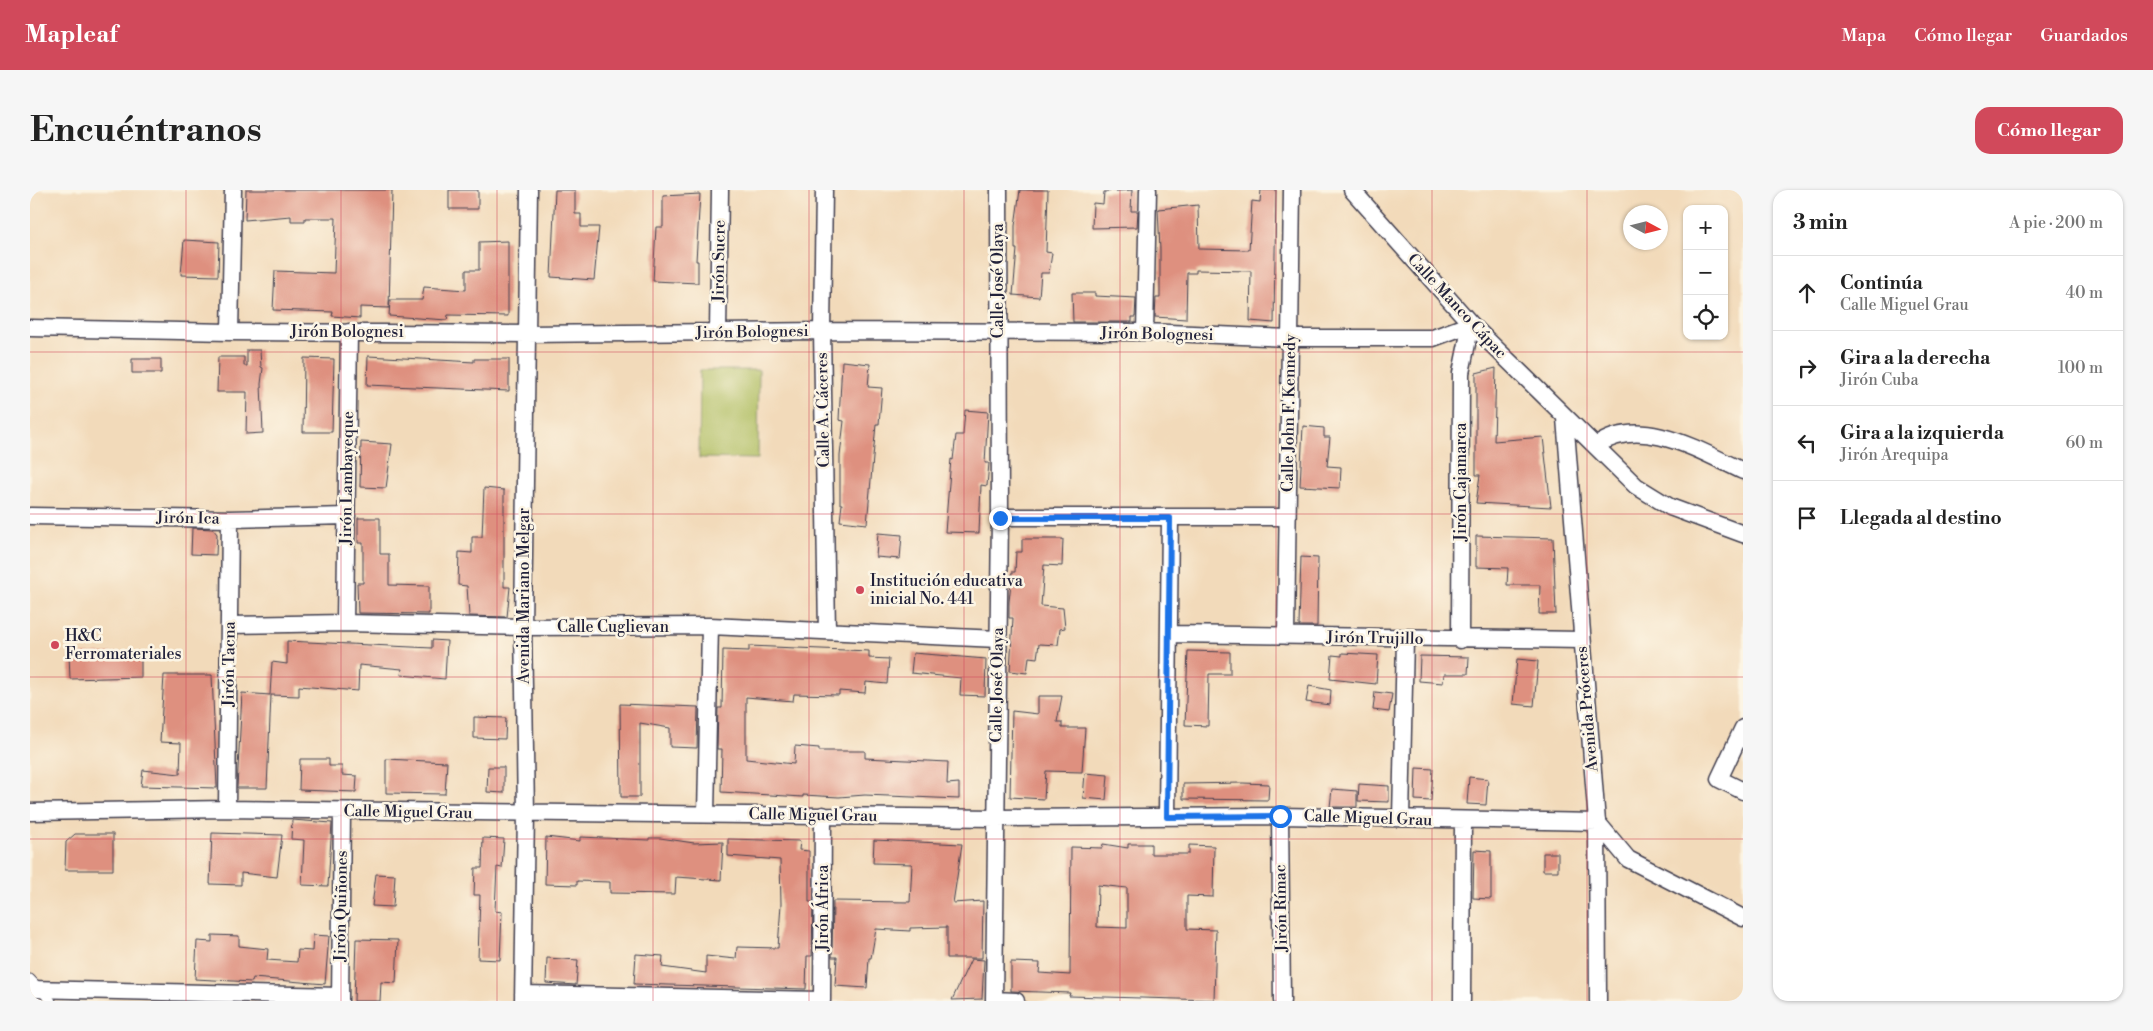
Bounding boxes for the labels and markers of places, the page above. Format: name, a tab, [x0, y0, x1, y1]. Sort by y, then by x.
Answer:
place label: Institución educativa inicial No. 441	[870, 571, 1024, 609]
marker: Institución educativa inicial No. 441	[854, 584, 866, 596]
place label: H&C Ferromateriales	[65, 626, 182, 664]
marker: H&C Ferromateriales	[49, 639, 61, 651]

